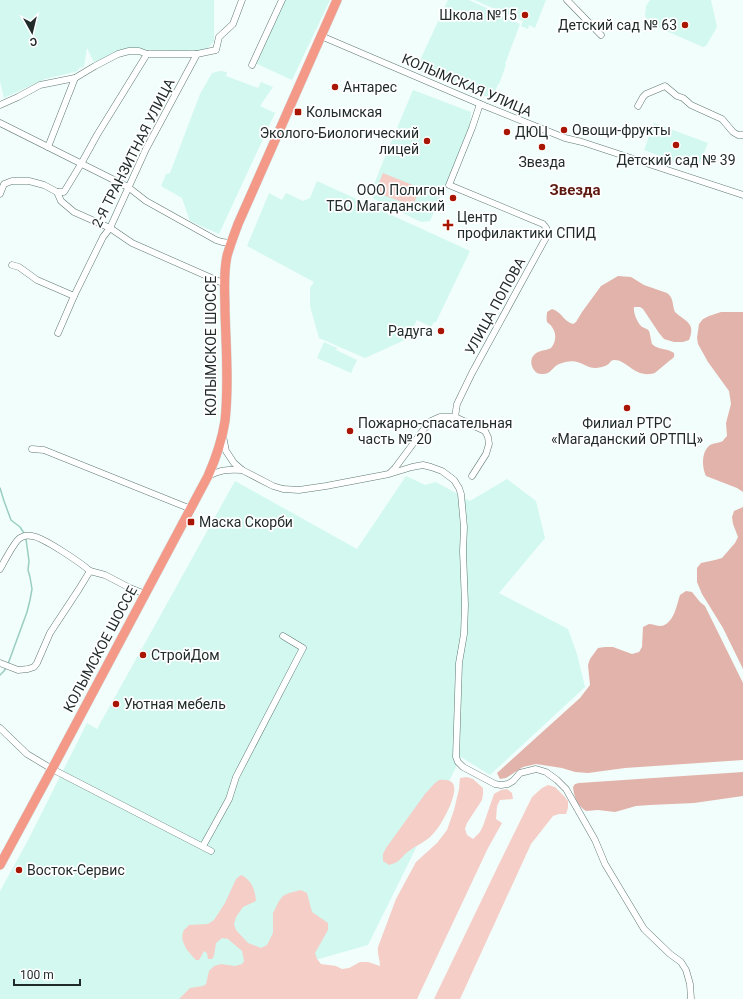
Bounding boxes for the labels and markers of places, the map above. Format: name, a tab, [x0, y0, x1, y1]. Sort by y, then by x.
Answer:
place label: Школа №15	[439, 7, 517, 23]
marker: Школа №15	[520, 10, 530, 20]
place label: Детский сад № 63	[558, 17, 677, 33]
marker: Детский сад № 63	[680, 20, 690, 30]
place label: Антарес	[343, 79, 397, 95]
marker: Антарес	[330, 82, 340, 92]
place label: Колымская	[306, 104, 382, 120]
marker: Колымская	[293, 107, 303, 117]
place label: Овощи-фрукты	[572, 122, 671, 138]
place label: ДЮЦ	[515, 124, 548, 140]
place label: Эколого-Биологический лицей	[260, 125, 419, 157]
marker: Овощи-фрукты	[559, 125, 569, 135]
marker: ДЮЦ	[502, 127, 512, 137]
marker: Эколого-Биологический лицей	[422, 136, 432, 146]
marker: Детский сад № 39	[671, 140, 681, 150]
marker: Звезда	[537, 142, 547, 152]
place label: Детский сад № 39	[616, 152, 736, 168]
place label: Звезда	[519, 154, 565, 170]
place label: ООО Полигон ТБО Магаданский	[326, 182, 445, 214]
marker: ООО Полигон ТБО Магаданский	[448, 193, 458, 203]
place label: Центр профилактики СПИД	[457, 209, 597, 241]
marker: Центр профилактики СПИД	[442, 219, 454, 231]
place label: Радуга	[388, 323, 433, 339]
marker: Радуга	[436, 326, 446, 336]
marker: Филиал РТРС «Магаданский ОРТПЦ»	[622, 403, 632, 413]
place label: Пожарно-спасательная часть № 20	[358, 415, 513, 447]
place label: Филиал РТРС «Магаданский ОРТПЦ»	[551, 415, 704, 447]
marker: Пожарно-спасательная часть № 20	[345, 426, 355, 436]
place label: Маска Скорби	[199, 514, 293, 530]
marker: Маска Скорби	[186, 517, 196, 527]
place label: СтройДом	[151, 647, 220, 663]
marker: СтройДом	[138, 650, 148, 660]
place label: Уютная мебель	[124, 696, 226, 712]
marker: Уютная мебель	[111, 699, 121, 709]
place label: Восток-Сервис	[27, 862, 125, 878]
marker: Восток-Сервис	[14, 865, 24, 875]

